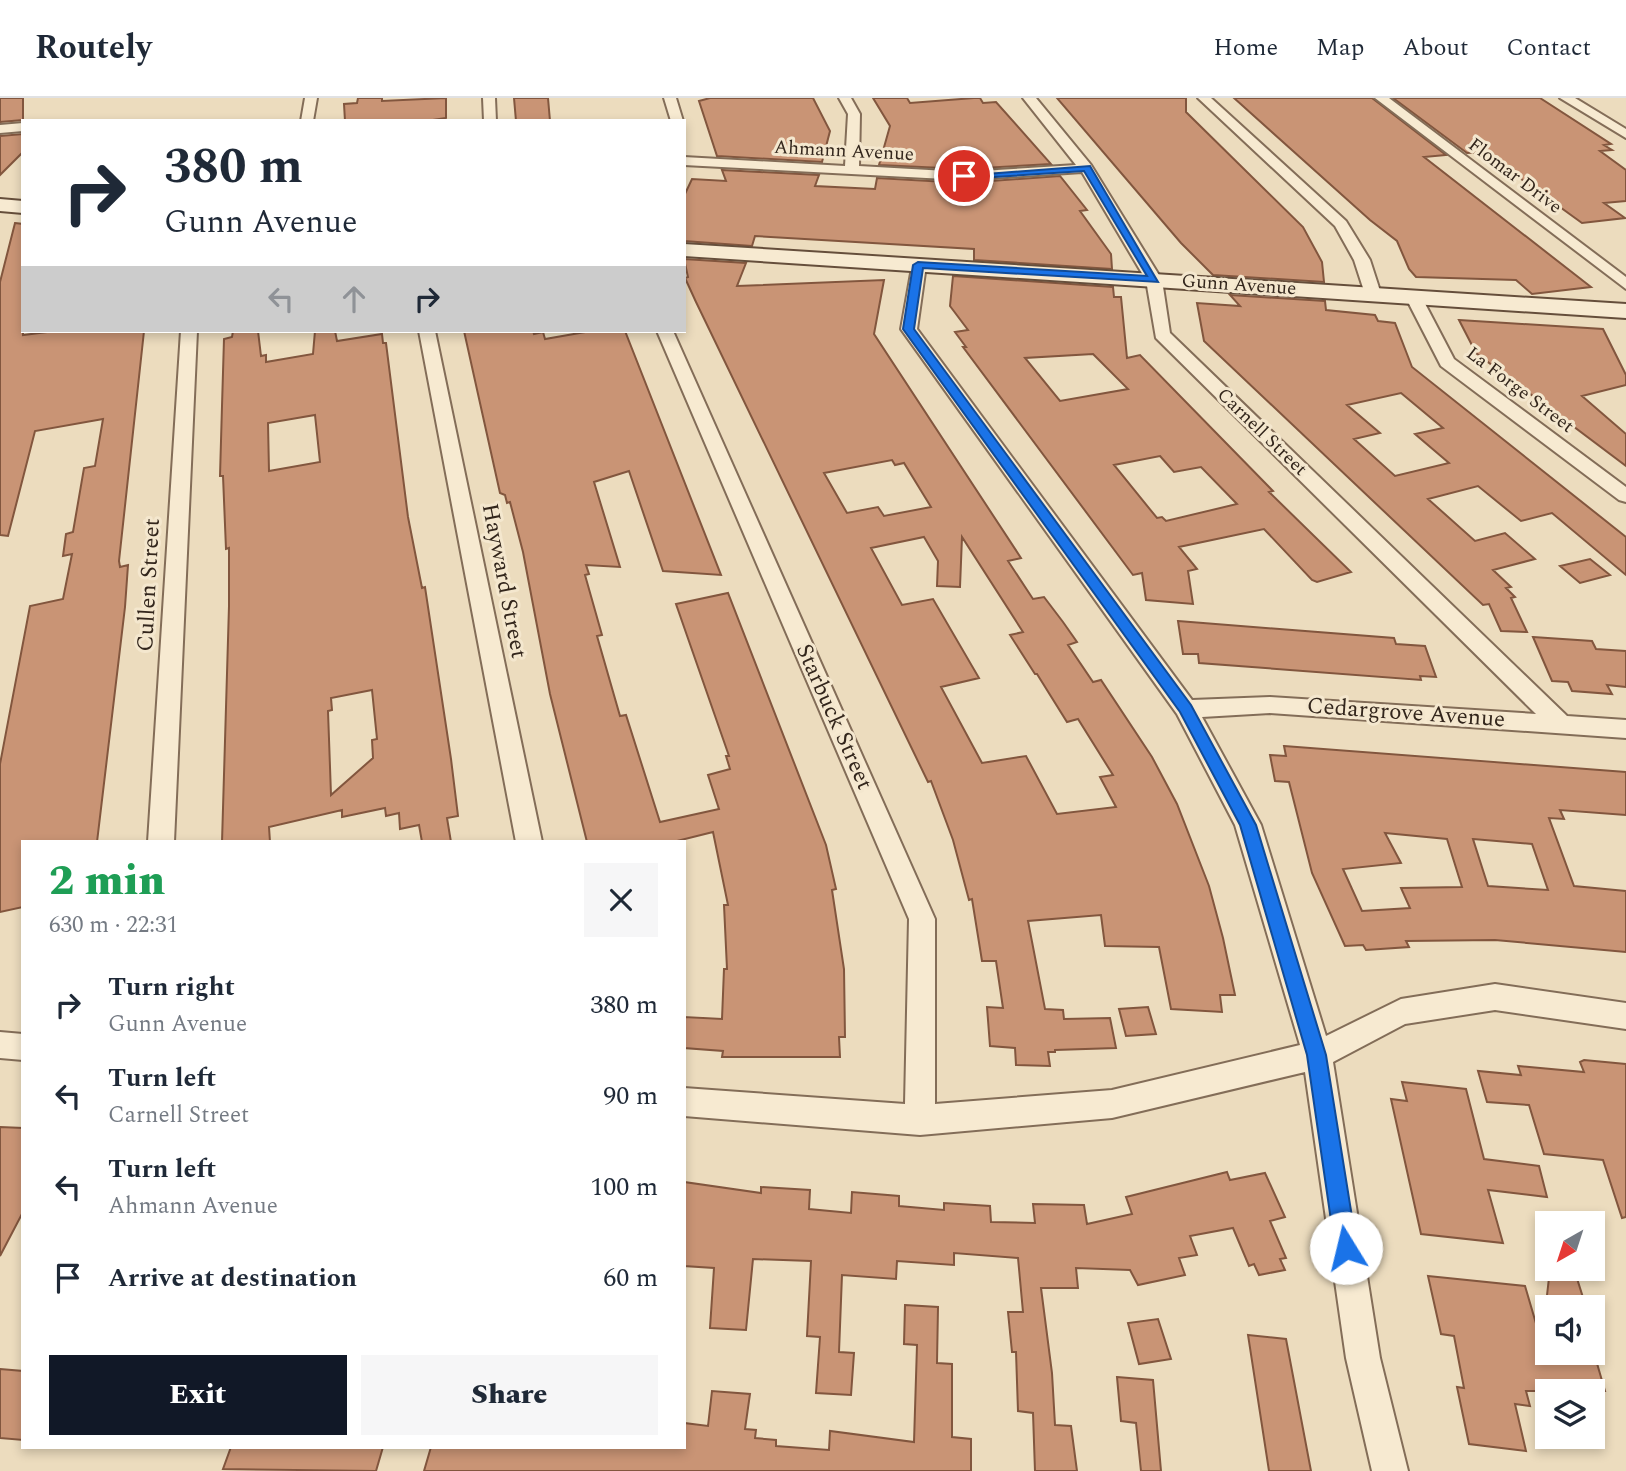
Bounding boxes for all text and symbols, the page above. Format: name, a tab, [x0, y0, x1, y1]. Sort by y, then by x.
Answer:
text: Routely	[35, 23, 152, 73]
text: Home	[1213, 30, 1278, 66]
text: Map	[1316, 30, 1364, 66]
text: About	[1402, 30, 1468, 66]
text: Contact	[1506, 30, 1591, 66]
text: 380 m	[164, 130, 303, 205]
street label: Flomar Drive	[1462, 131, 1568, 221]
street label: Ahmann Avenue	[773, 133, 915, 169]
pin	[934, 146, 994, 206]
icon: right	[49, 147, 140, 238]
icon: arrive	[945, 157, 983, 195]
text: Gunn Avenue	[164, 198, 357, 247]
street label: Gunn Avenue	[1181, 267, 1297, 303]
icon: left	[262, 280, 300, 318]
icon: ahead	[335, 280, 373, 318]
icon: right	[408, 280, 446, 318]
street label: La Forge Street	[1460, 340, 1580, 441]
street label: Carnell Street	[1210, 381, 1314, 483]
street label: Hayward Street	[472, 500, 536, 662]
street label: Cullen Street	[128, 517, 170, 653]
street label: Starbuck Street	[786, 638, 882, 796]
street label: Cedargrove Avenue	[1306, 689, 1506, 737]
text: 2 min	[49, 850, 165, 913]
button: close	[584, 863, 658, 937]
text: 630 m · 22:31	[49, 908, 178, 943]
text: Turn right	[108, 967, 235, 1007]
text: 380 m	[590, 985, 658, 1025]
icon: right	[49, 986, 87, 1024]
text: Gunn Avenue	[108, 1007, 247, 1042]
text: Turn left	[108, 1058, 216, 1098]
text: 90 m	[603, 1076, 658, 1116]
icon: left	[49, 1077, 87, 1115]
text: Carnell Street	[108, 1098, 249, 1133]
text: Turn left	[108, 1149, 216, 1189]
text: 100 m	[590, 1167, 658, 1207]
icon: left	[49, 1168, 87, 1206]
text: Ahmann Avenue	[108, 1189, 278, 1224]
position arrow	[1309, 1211, 1383, 1285]
north arrow	[1535, 1211, 1605, 1281]
map controls	[1535, 1211, 1605, 1449]
text: Arrive at destination	[108, 1258, 357, 1298]
text: 60 m	[603, 1258, 658, 1298]
icon: arrive	[49, 1259, 87, 1297]
button: sound	[1535, 1295, 1605, 1365]
button: Exit	[49, 1355, 347, 1435]
button: Share	[361, 1355, 658, 1435]
button: layers	[1535, 1379, 1605, 1449]

